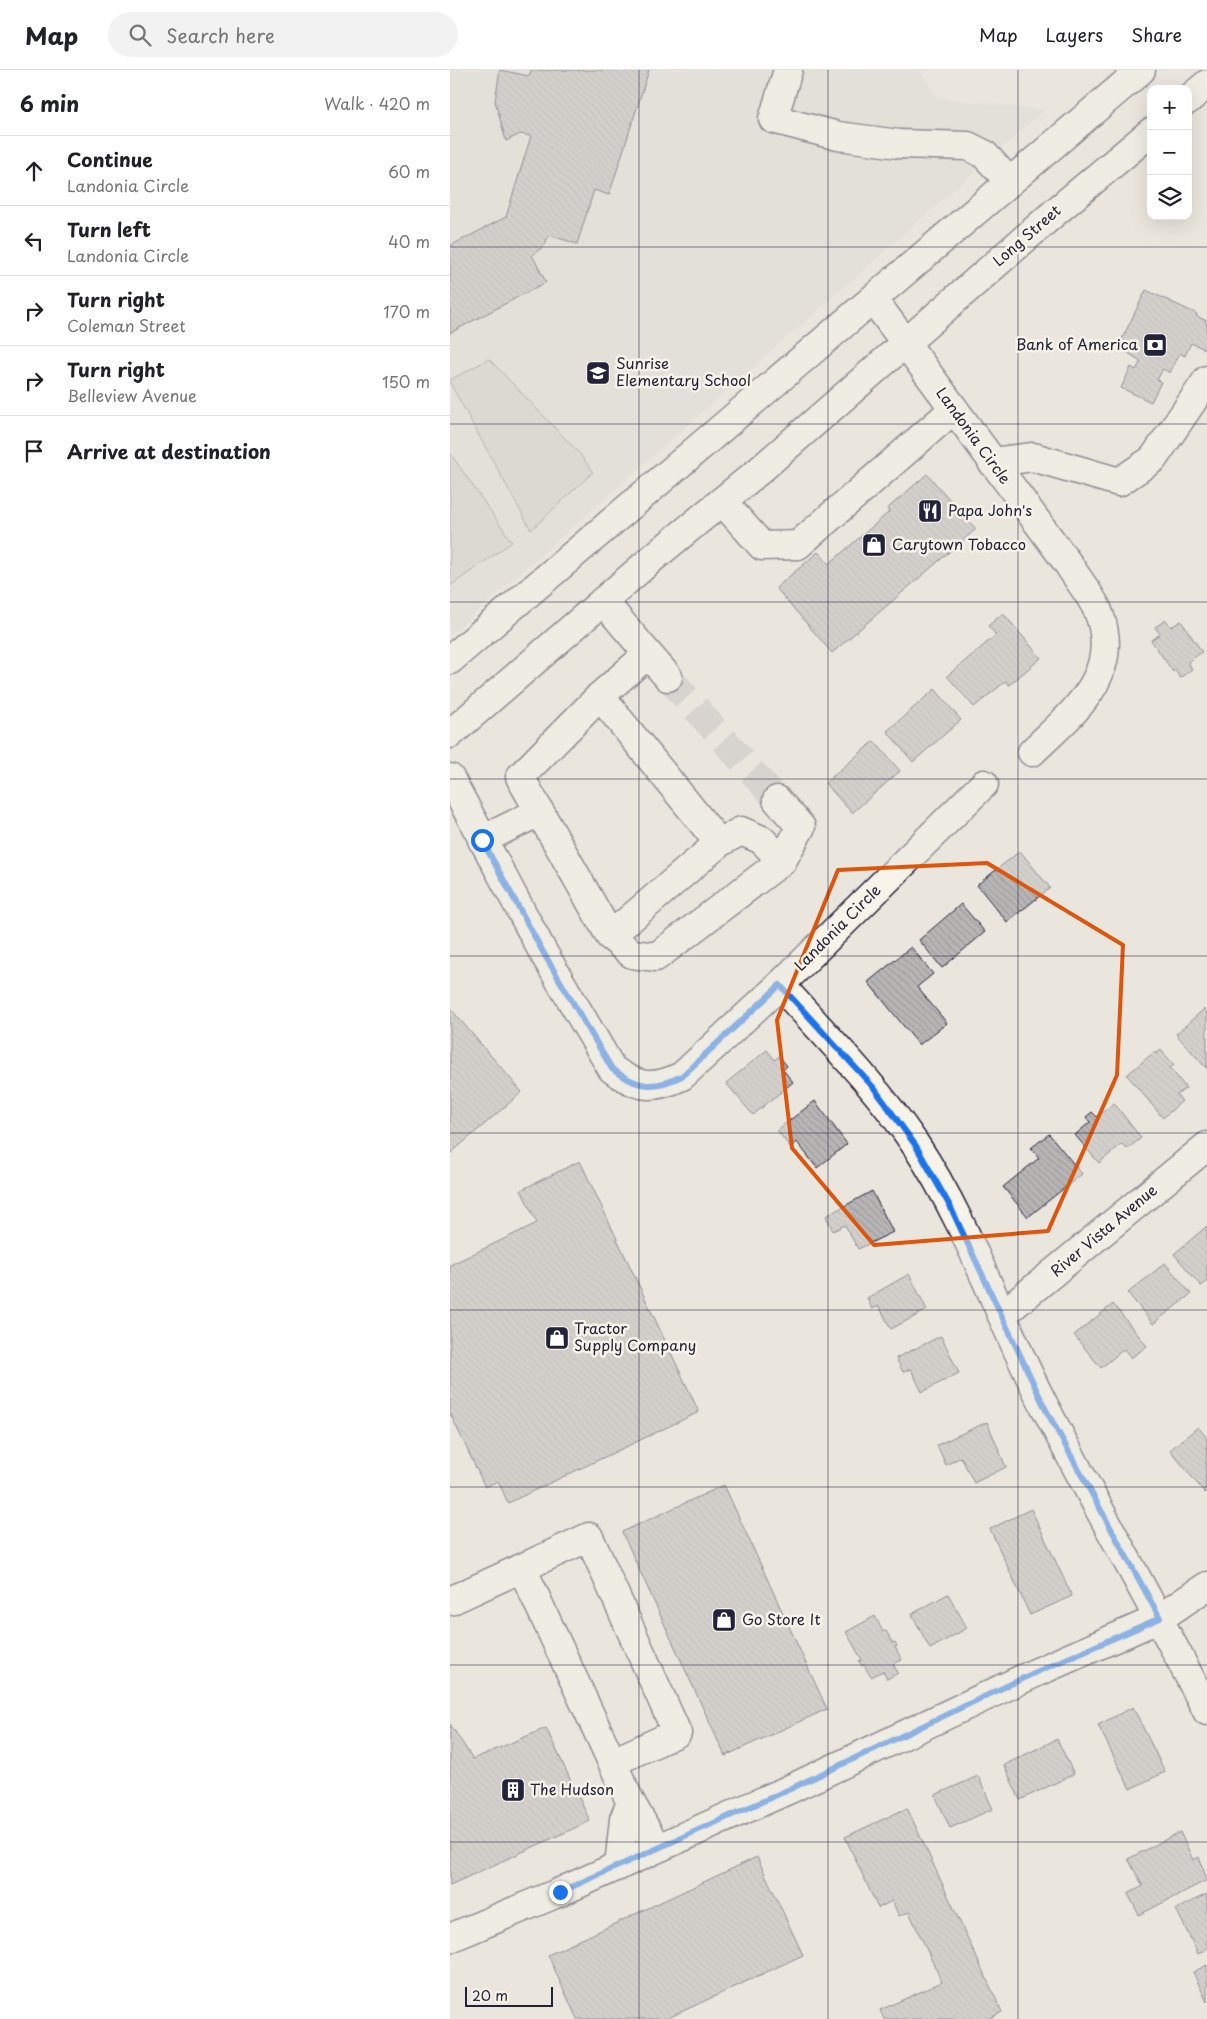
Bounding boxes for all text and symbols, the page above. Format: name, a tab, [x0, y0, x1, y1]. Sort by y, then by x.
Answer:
search box	[108, 12, 458, 57]
text: Map	[25, 17, 78, 53]
icon: search	[126, 21, 154, 49]
text: Search here	[166, 21, 275, 49]
text: Map	[979, 21, 1018, 48]
text: Layers	[1046, 21, 1103, 48]
text: Share	[1131, 21, 1182, 48]
map controls	[1147, 85, 1192, 220]
button: +	[1147, 85, 1192, 130]
text: 6 min	[20, 87, 79, 119]
text: Walk · 420 m	[324, 91, 430, 115]
button: −	[1147, 130, 1192, 175]
text: Continue	[67, 145, 153, 173]
icon: ahead	[20, 157, 48, 185]
text: 60 m	[388, 159, 430, 183]
text: Landonia Circle	[67, 173, 189, 197]
button: layers	[1147, 175, 1192, 220]
street label: Long Street	[987, 199, 1065, 271]
text: Turn left	[67, 215, 151, 243]
icon: left	[20, 227, 48, 255]
text: 40 m	[388, 229, 430, 253]
text: Landonia Circle	[67, 243, 189, 267]
text: Turn right	[67, 285, 165, 313]
icon: right	[20, 297, 48, 325]
text: 170 m	[384, 299, 430, 323]
text: Coleman Street	[67, 313, 185, 337]
place label: Bank of America	[1016, 332, 1139, 355]
bank icon: Bank of America	[1142, 332, 1168, 358]
place label: Sunrise Elementary School	[616, 351, 751, 391]
text: Turn right	[67, 355, 165, 383]
school or university icon: Sunrise Elementary School	[585, 360, 611, 386]
icon: right	[20, 367, 48, 395]
text: 150 m	[382, 369, 430, 393]
street label: Landonia Circle	[931, 382, 1017, 488]
text: Belleview Avenue	[67, 383, 197, 407]
icon: arrive	[20, 437, 48, 465]
text: Arrive at destination	[67, 437, 271, 465]
restaurant icon: Papa John's	[917, 498, 943, 524]
place label: Papa John's	[948, 498, 1032, 521]
shop icon: Carytown Tobacco	[861, 532, 887, 558]
place label: Carytown Tobacco	[892, 532, 1026, 555]
route start	[471, 829, 494, 852]
street label: Landonia Circle	[788, 878, 886, 976]
street label: River Vista Avenue	[1045, 1178, 1161, 1281]
place label: Tractor Supply Company	[574, 1316, 696, 1356]
shop icon: Tractor Supply Company	[544, 1325, 570, 1351]
shop icon: Go Store It	[711, 1607, 737, 1633]
place label: Go Store It	[742, 1607, 821, 1630]
building icon: The Hudson	[500, 1777, 526, 1803]
place label: The Hudson	[530, 1777, 614, 1800]
route end	[549, 1881, 572, 1904]
scale bar	[465, 1984, 552, 2007]
text: 20 m	[472, 1985, 508, 2006]

